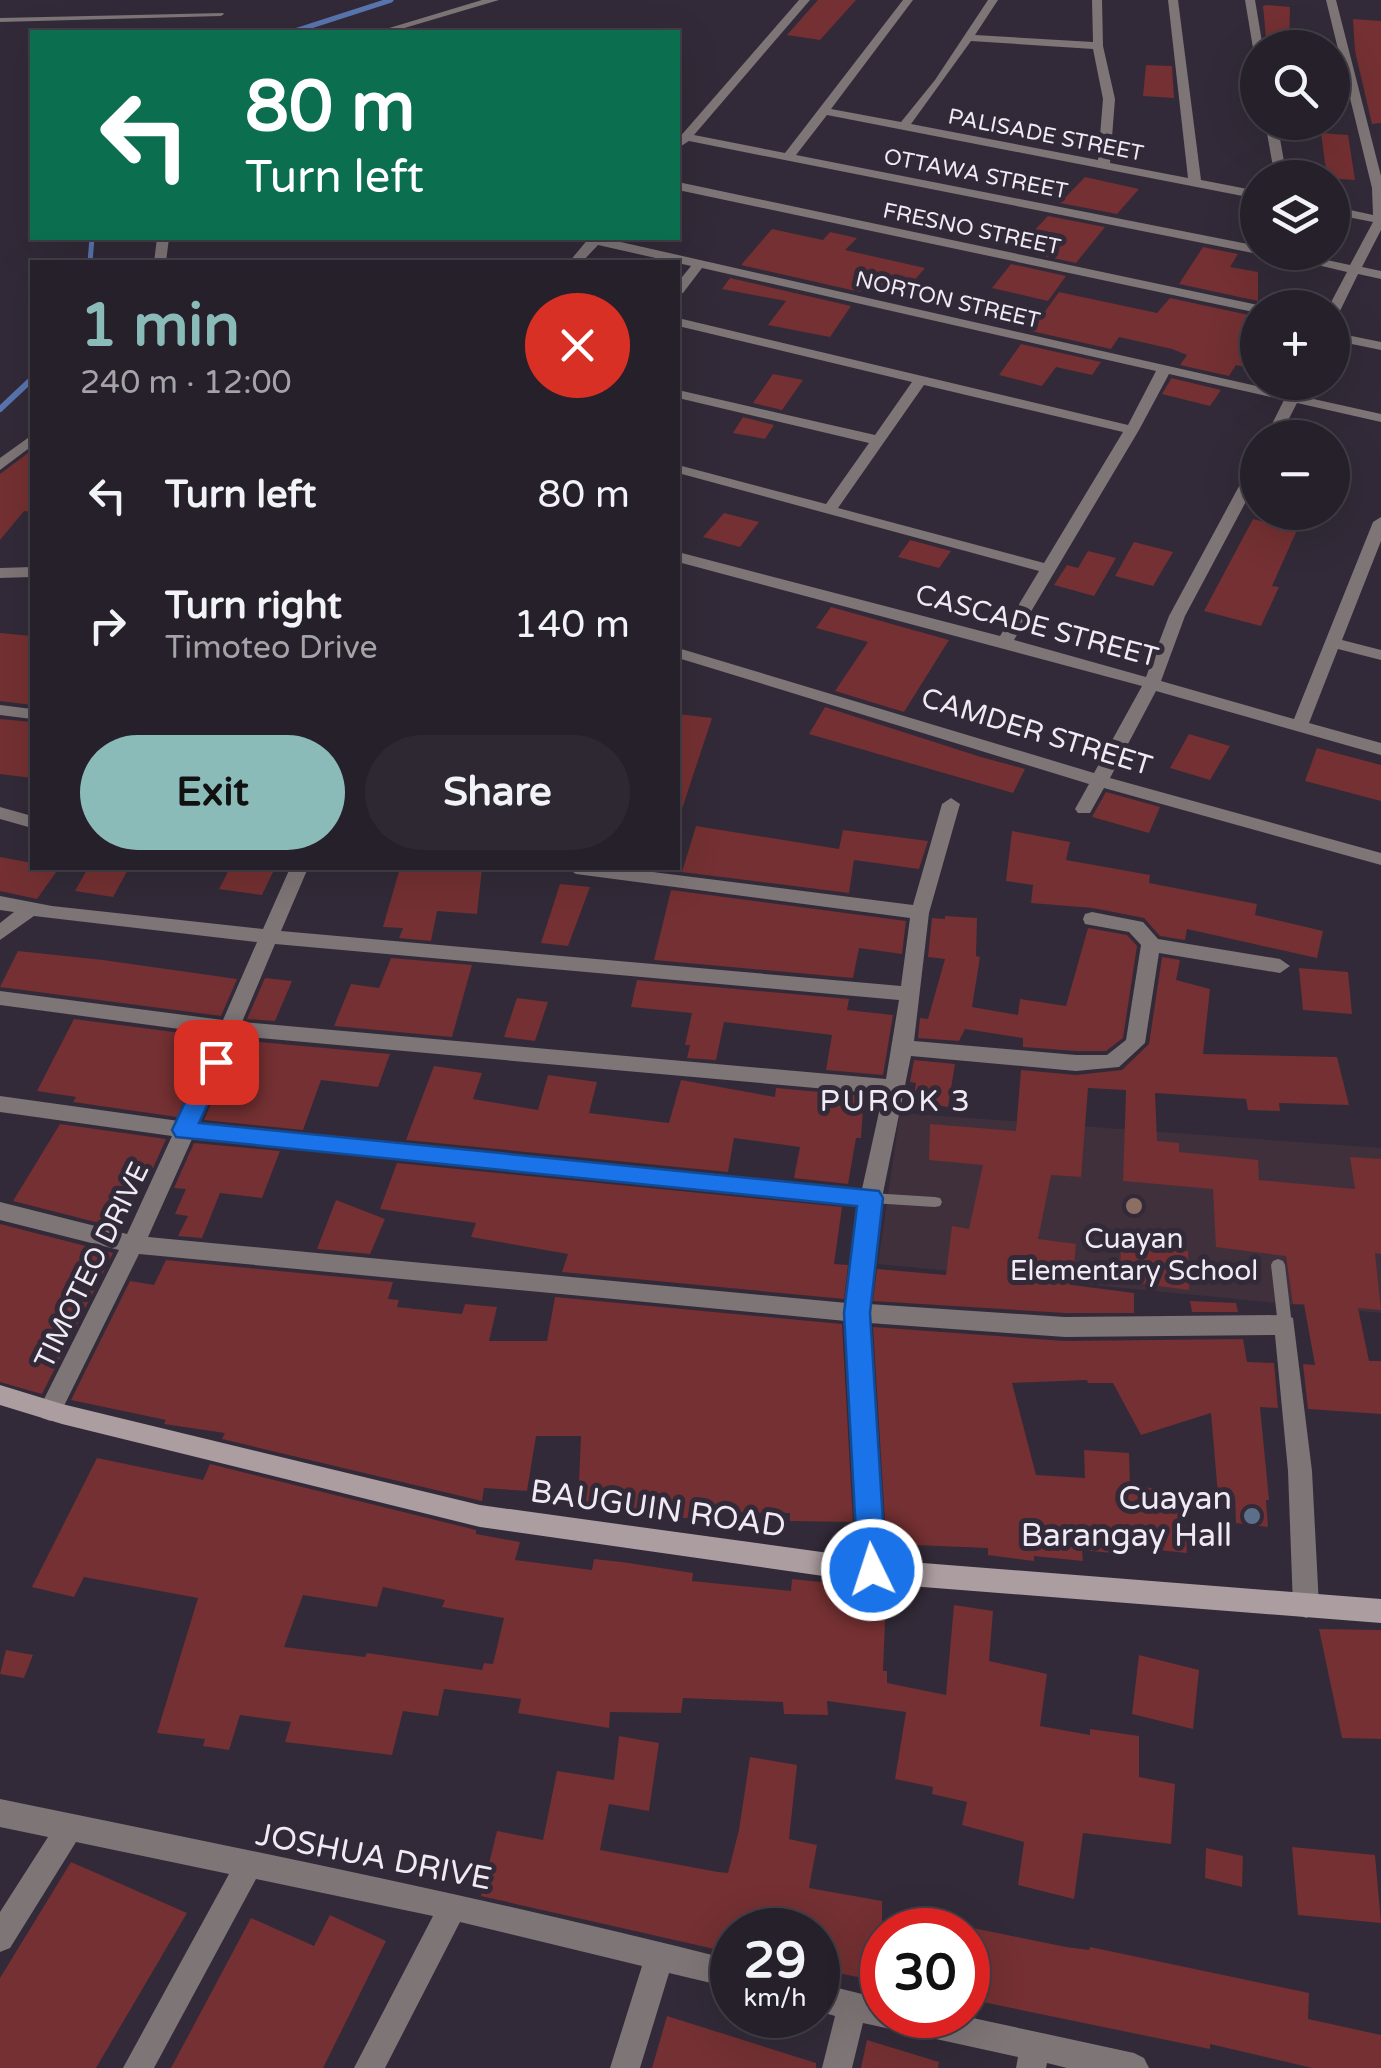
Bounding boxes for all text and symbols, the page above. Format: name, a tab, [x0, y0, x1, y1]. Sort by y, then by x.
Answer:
map controls	[1240, 30, 1350, 530]
button: search	[1240, 30, 1350, 140]
text: 80 m	[245, 66, 415, 150]
icon: left	[80, 70, 210, 200]
street label: PALISADE STREET	[946, 103, 1146, 167]
street label: OTTAWA STREET	[882, 143, 1071, 205]
text: Turn left	[245, 151, 424, 205]
button: layers	[1240, 160, 1350, 270]
street label: FRESNO STREET	[880, 197, 1064, 261]
street label: NORTON STREET	[853, 266, 1043, 334]
text: 1 min	[80, 290, 240, 362]
button: +	[1240, 290, 1350, 400]
button: close	[525, 293, 630, 398]
text: 240 m · 12:00	[80, 364, 292, 402]
button: −	[1240, 420, 1350, 530]
icon: left	[80, 468, 135, 523]
text: Turn left	[165, 472, 316, 518]
text: 80 m	[538, 472, 630, 518]
street label: CASCADE STREET	[912, 577, 1162, 675]
text: Turn right	[165, 583, 342, 629]
icon: right	[80, 598, 135, 653]
text: 140 m	[514, 602, 630, 648]
text: Timoteo Drive	[165, 629, 378, 667]
street label: CAMDER STREET	[917, 681, 1156, 783]
button: Exit	[80, 735, 345, 850]
button: Share	[365, 735, 630, 850]
pin	[174, 1020, 259, 1105]
icon: arrive	[189, 1035, 244, 1090]
district label: PUROK 3	[820, 1083, 972, 1120]
street label: TIMOTEO DRIVE	[27, 1157, 156, 1374]
marker: Cuayan Elementary School	[1123, 1195, 1145, 1217]
place label: Cuayan Elementary School	[1010, 1222, 1258, 1288]
street label: BAUGUIN ROAD	[528, 1472, 788, 1546]
place label: Cuayan Barangay Hall	[1021, 1480, 1232, 1555]
marker: Cuayan Barangay Hall	[1241, 1505, 1263, 1527]
position arrow	[820, 1518, 924, 1622]
street label: JOSHUA DRIVE	[253, 1816, 495, 1898]
speed limit sign: 30	[860, 1908, 990, 2038]
text: 29	[744, 1931, 806, 1991]
text: km/h	[744, 1983, 806, 2013]

